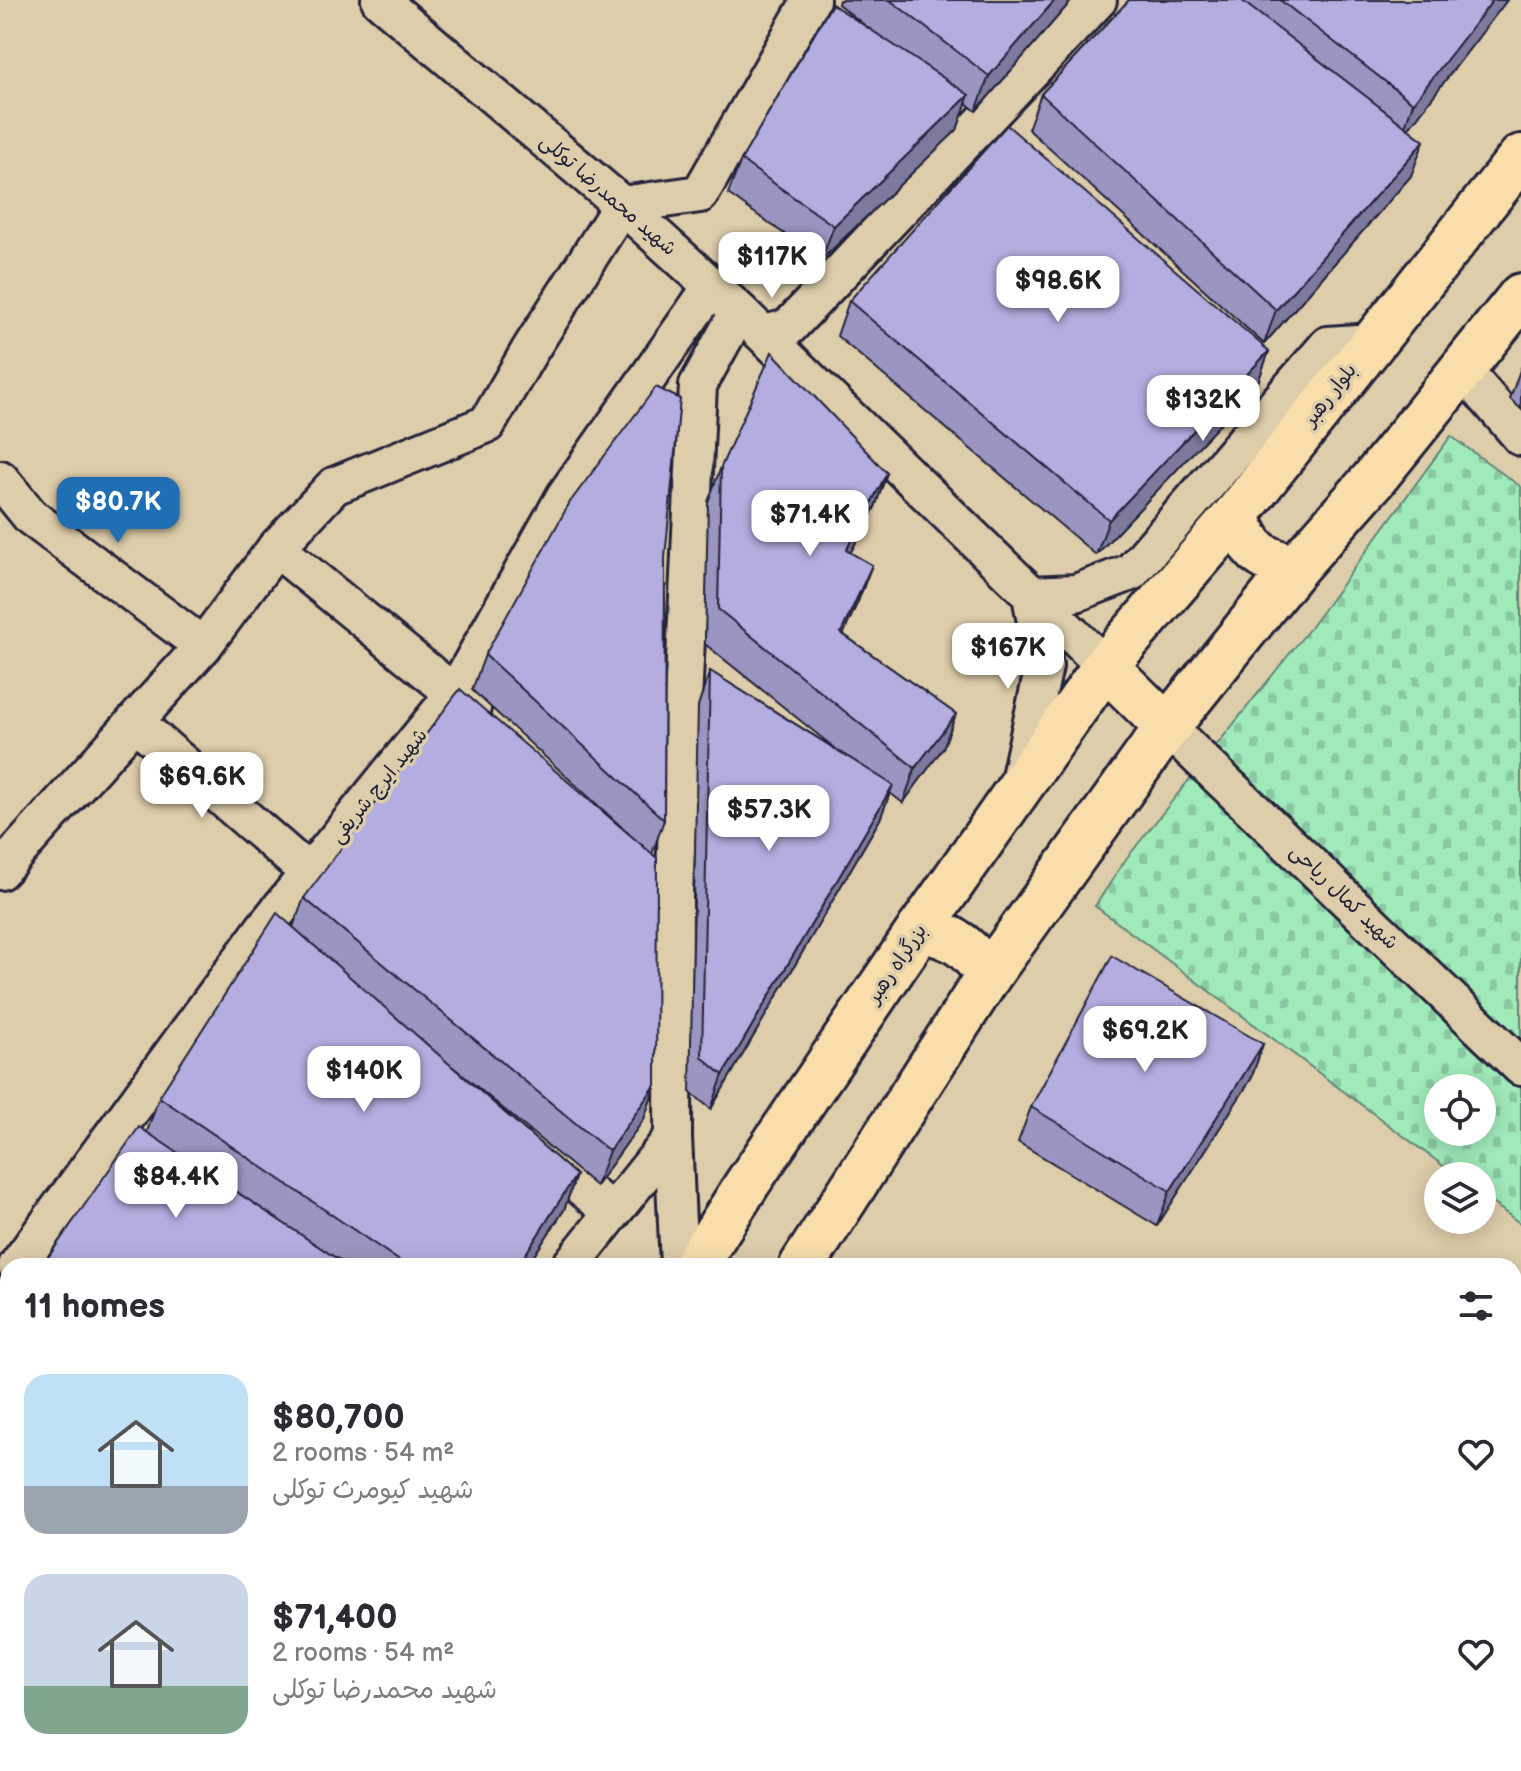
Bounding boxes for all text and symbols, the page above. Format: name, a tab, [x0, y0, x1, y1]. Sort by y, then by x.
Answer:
street label: شهید محمدرضا توکلی	[535, 129, 681, 261]
pin: $117K	[716, 232, 828, 300]
text: $117K	[736, 242, 808, 273]
pin: $98.6K	[993, 256, 1123, 324]
text: $98.6K	[1014, 266, 1102, 297]
street label: بلوار رهبر	[1297, 359, 1362, 433]
pin: $132K	[1147, 375, 1259, 443]
text: $132K	[1165, 385, 1241, 416]
pin: $80.7K	[53, 477, 183, 545]
text: $80.7K	[75, 487, 161, 518]
pin: $71.4K	[745, 490, 875, 558]
text: $71.4K	[769, 500, 851, 531]
pin: $167K	[952, 623, 1064, 691]
text: $167K	[970, 633, 1046, 664]
street label: شهید ایرج شریفی	[325, 724, 433, 849]
pin: $69.6K	[137, 752, 267, 820]
text: $69.6K	[158, 762, 246, 793]
pin: $57.3K	[704, 785, 834, 853]
text: $57.3K	[726, 795, 812, 826]
street label: شهید کمال ریاحی	[1285, 839, 1403, 955]
street label: بزرگراه رهبر	[861, 920, 932, 1010]
pin: $69.2K	[1080, 1006, 1210, 1074]
text: $69.2K	[1101, 1016, 1189, 1047]
pin: $140K	[308, 1046, 420, 1114]
text: $140K	[325, 1056, 403, 1087]
map controls	[1424, 1074, 1496, 1234]
button: locate	[1424, 1074, 1496, 1146]
pin: $84.4K	[111, 1152, 241, 1220]
text: $84.4K	[133, 1162, 219, 1193]
button: layers	[1424, 1162, 1496, 1234]
icon: filters	[1454, 1284, 1498, 1328]
text: 11 homes	[24, 1286, 165, 1327]
text: $80,700	[272, 1397, 405, 1438]
icon: home	[88, 1406, 184, 1502]
icon: heart	[1454, 1432, 1498, 1476]
text: 2 rooms · 54 m²	[272, 1438, 455, 1469]
text: شهید کیومرث توکلی	[272, 1475, 474, 1506]
text: $71,400	[272, 1597, 397, 1638]
icon: home	[88, 1606, 184, 1702]
icon: heart	[1454, 1632, 1498, 1676]
text: 2 rooms · 54 m²	[272, 1638, 455, 1669]
text: شهید محمدرضا توکلی	[272, 1675, 497, 1706]

